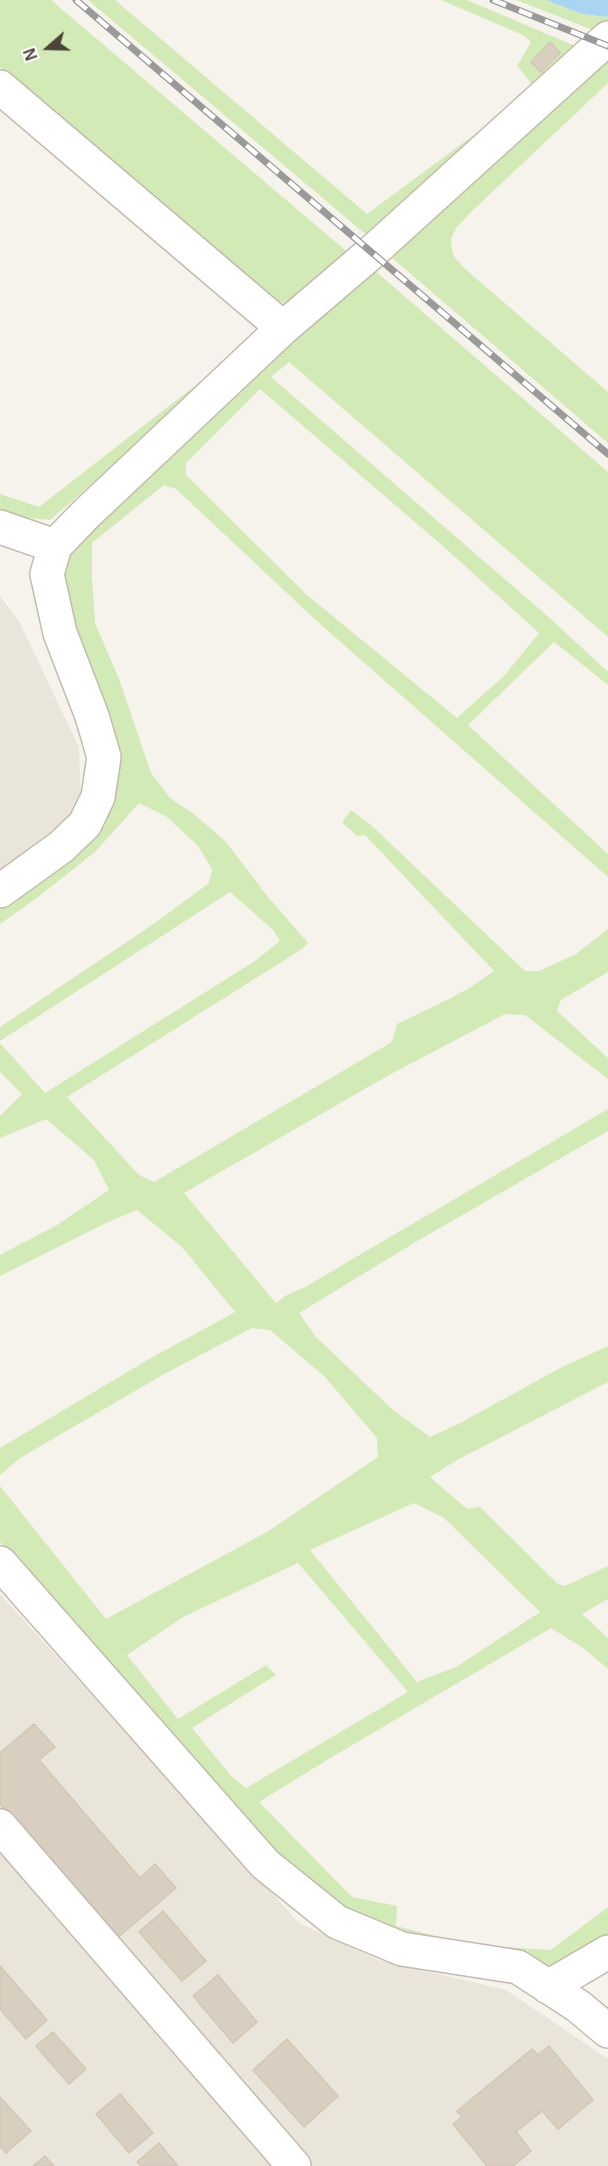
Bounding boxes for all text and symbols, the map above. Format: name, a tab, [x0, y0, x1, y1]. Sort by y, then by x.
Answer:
north arrow	[18, 18, 78, 78]
text: N	[21, 46, 41, 63]

